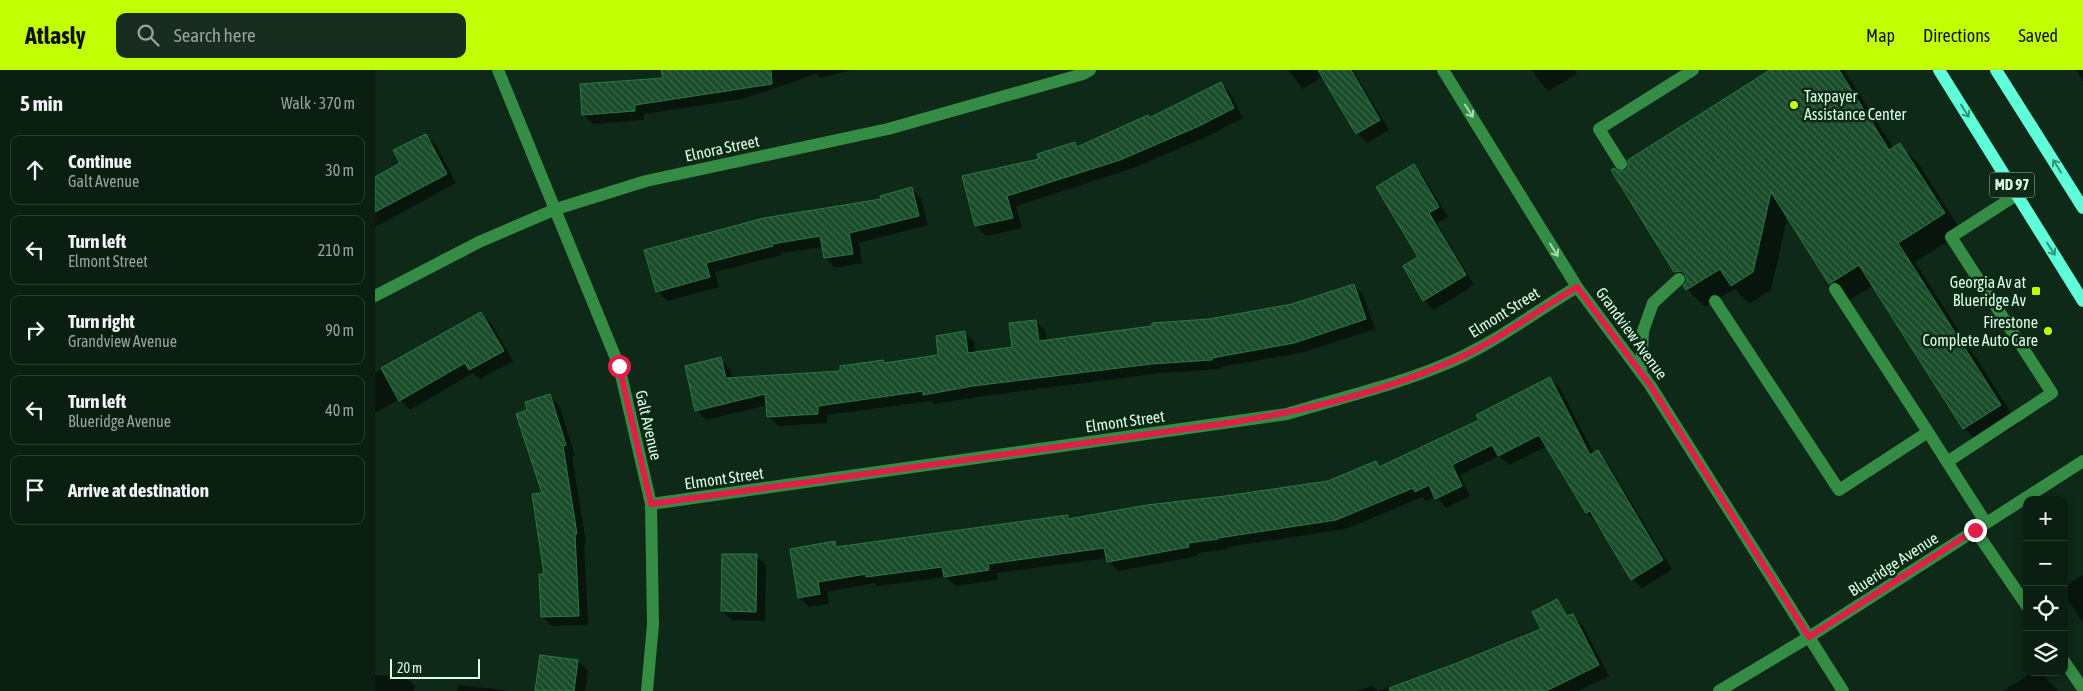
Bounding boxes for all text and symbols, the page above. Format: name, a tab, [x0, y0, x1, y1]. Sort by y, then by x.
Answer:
search box	[116, 13, 466, 58]
icon: search	[134, 21, 162, 49]
text: Atlasly	[25, 22, 86, 49]
text: Search here	[174, 24, 256, 46]
text: Map	[1866, 25, 1895, 46]
text: Directions	[1923, 25, 1990, 46]
text: Saved	[2018, 25, 2058, 46]
place label: Taxpayer Assistance Center	[1804, 87, 1907, 123]
text: 5 min	[20, 91, 63, 115]
text: Walk · 370 m	[281, 94, 355, 112]
marker: Taxpayer Assistance Center	[1788, 99, 1800, 111]
one-way arrow	[1464, 104, 1474, 118]
one-way arrow	[1961, 104, 1971, 118]
street label: Elnora Street	[683, 131, 761, 165]
text: Continue	[68, 150, 132, 172]
icon: ahead	[21, 156, 49, 184]
one-way arrow	[2052, 160, 2062, 174]
text: 30 m	[325, 161, 354, 179]
text: Galt Avenue	[68, 172, 139, 190]
road number: MD 97	[1989, 172, 2035, 198]
text: Turn left	[68, 230, 126, 252]
icon: left	[21, 236, 49, 264]
text: 210 m	[318, 241, 354, 259]
one-way arrow	[1550, 242, 1560, 256]
one-way arrow	[2047, 242, 2057, 256]
text: Elmont Street	[68, 252, 148, 270]
place label: Georgia Av at Blueridge Av	[1950, 273, 2026, 310]
street label: Elmont Street	[1465, 283, 1543, 341]
street label: Grandview Avenue	[1593, 284, 1671, 382]
marker: Georgia Av at Blueridge Av	[2030, 285, 2042, 297]
text: Turn right	[68, 310, 135, 332]
place label: Firestone Complete Auto Care	[1923, 313, 2038, 350]
icon: right	[21, 316, 49, 344]
text: 90 m	[325, 321, 354, 339]
marker: Firestone Complete Auto Care	[2042, 325, 2054, 337]
text: Grandview Avenue	[68, 332, 177, 350]
route start	[608, 355, 631, 378]
street label: Galt Avenue	[632, 388, 666, 462]
text: Turn left	[68, 390, 126, 412]
icon: left	[21, 396, 49, 424]
text: 40 m	[325, 401, 354, 419]
street label: Elmont Street	[1084, 406, 1166, 435]
text: Blueridge Avenue	[68, 412, 171, 430]
street label: Elmont Street	[683, 463, 765, 492]
icon: arrive	[21, 476, 49, 504]
text: Arrive at destination	[68, 479, 209, 501]
map controls	[2023, 496, 2068, 676]
button: +	[2023, 496, 2068, 541]
route end	[1964, 519, 1987, 542]
street label: Blueridge Avenue	[1845, 528, 1942, 600]
button: −	[2023, 541, 2068, 586]
button: locate	[2023, 586, 2068, 631]
button: layers	[2023, 631, 2068, 676]
scale bar	[390, 656, 480, 679]
text: 20 m	[397, 660, 422, 676]

